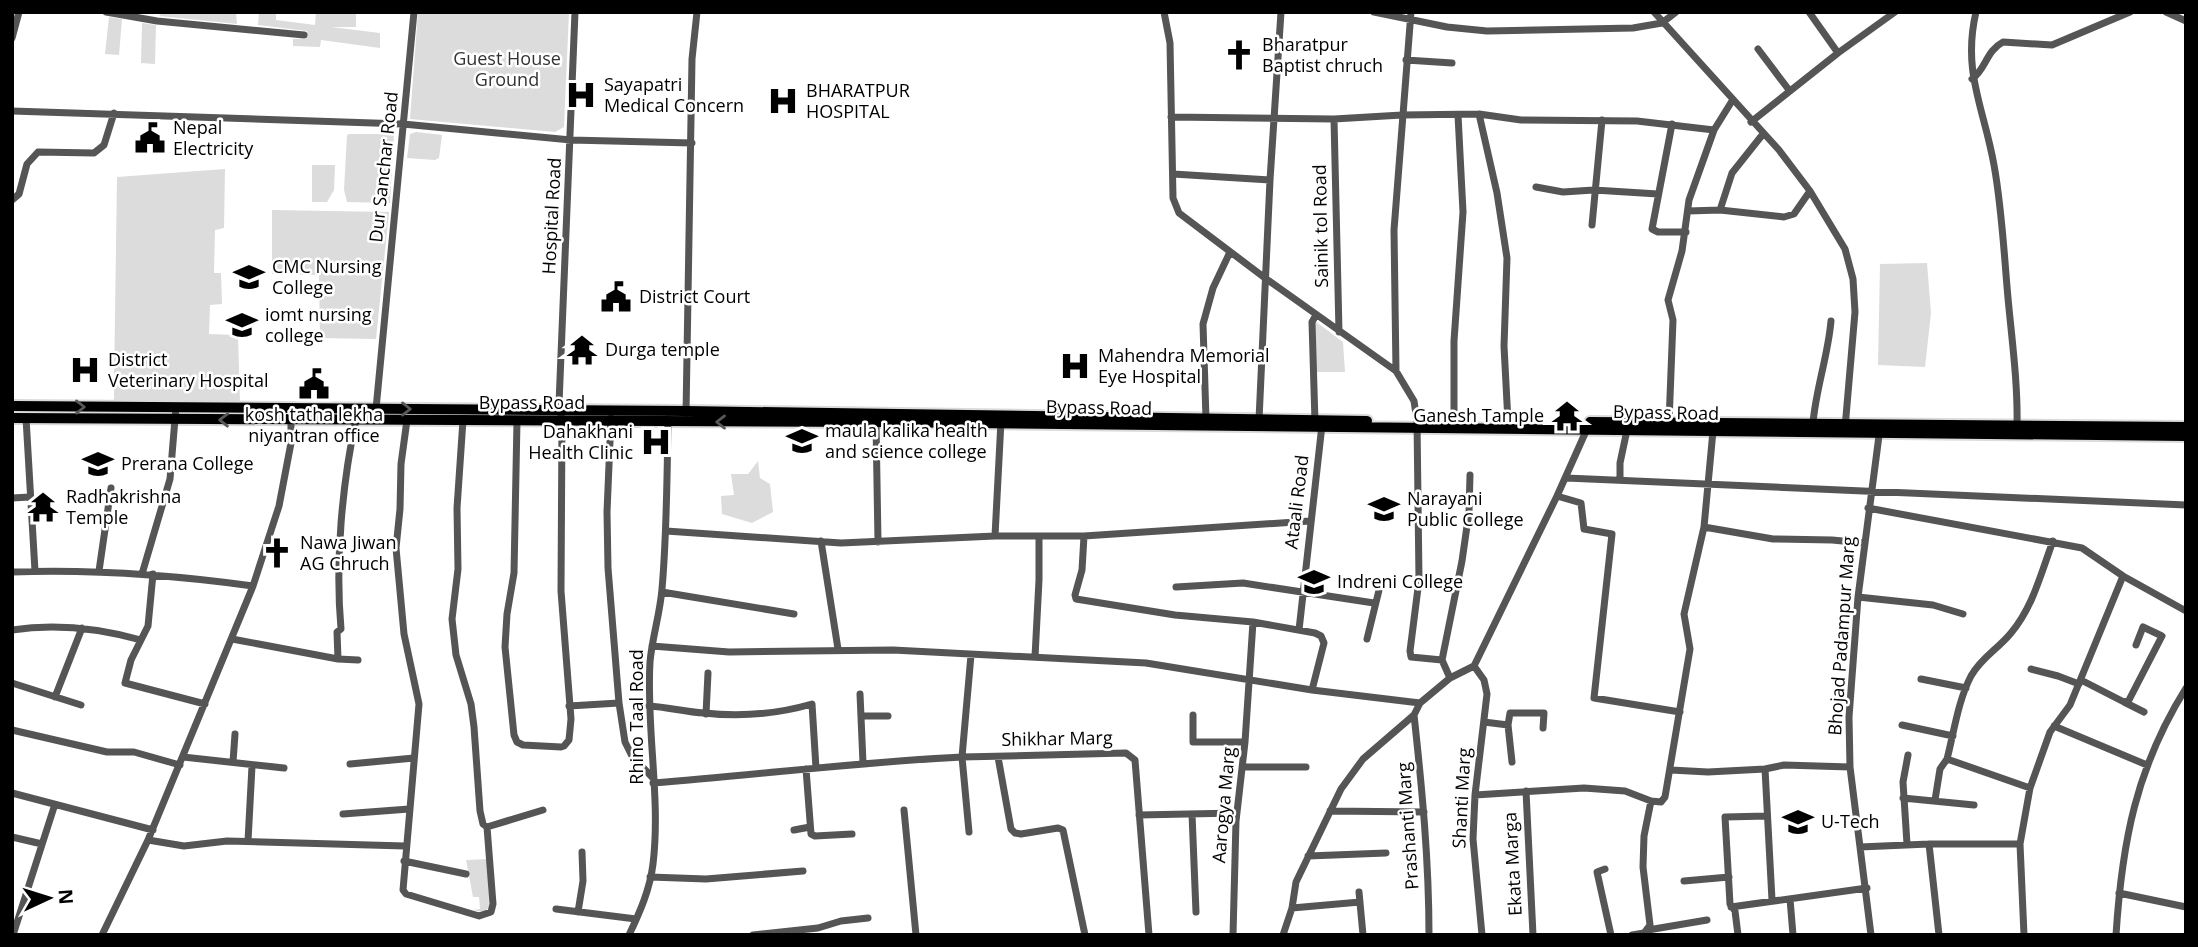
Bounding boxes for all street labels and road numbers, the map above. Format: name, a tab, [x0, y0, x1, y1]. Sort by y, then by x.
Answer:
street label: Dur Sanchar Road	[363, 90, 403, 244]
street label: Hospital Road	[536, 157, 566, 275]
street label: Sainik tol Road	[1307, 164, 1333, 288]
street label: Bypass Road	[479, 390, 585, 414]
street label: Bypass Road	[1046, 394, 1152, 420]
street label: Bypass Road	[1613, 399, 1719, 425]
street label: Ataali Road	[1278, 454, 1314, 550]
street label: Bhojad Padampur Marg	[1822, 535, 1860, 736]
street label: Rhino Taal Road	[624, 649, 648, 785]
street label: Shikhar Marg	[1001, 725, 1113, 751]
street label: Aarogya Marg	[1206, 746, 1240, 864]
street label: Shanti Marg	[1446, 747, 1476, 849]
street label: Prashanti Marg	[1391, 761, 1423, 891]
street label: Ekata Marga	[1497, 812, 1527, 917]

